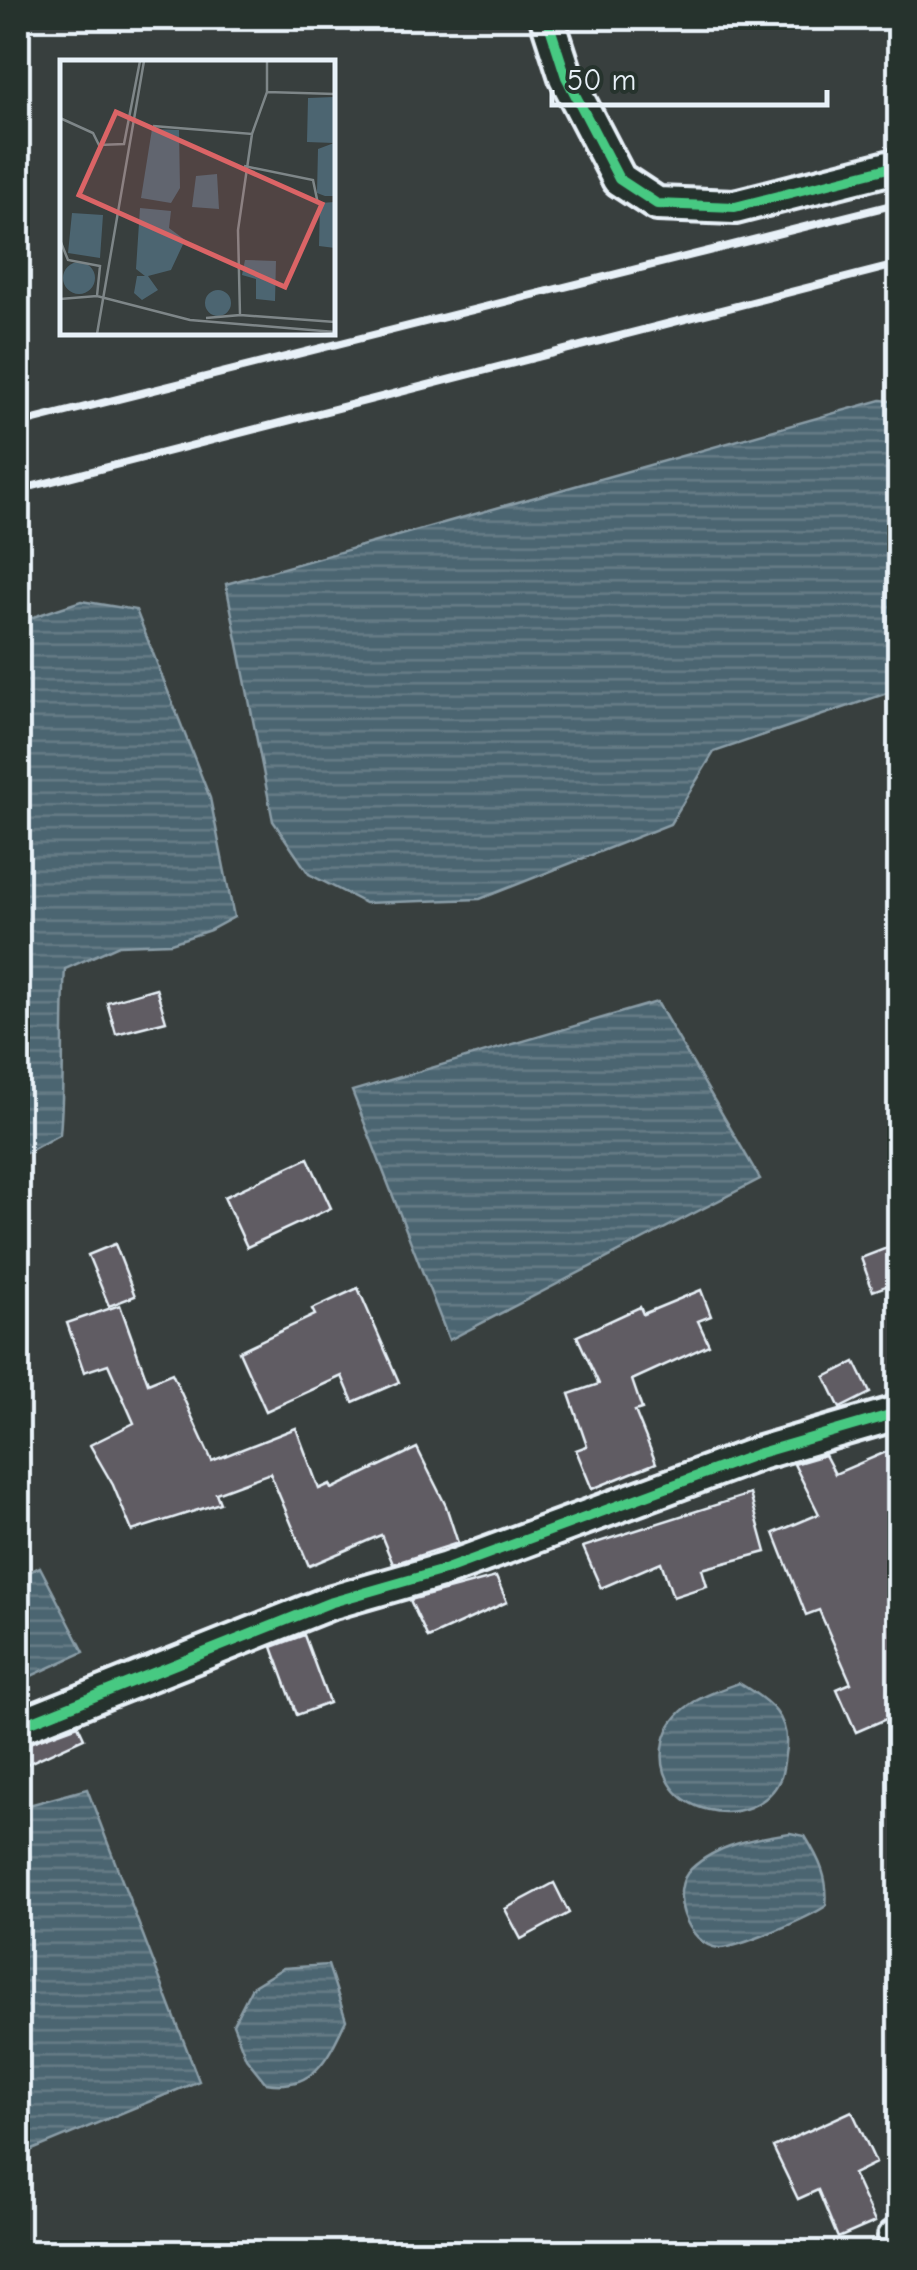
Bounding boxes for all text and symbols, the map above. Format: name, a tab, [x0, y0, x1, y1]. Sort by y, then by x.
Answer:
scale bar	[552, 45, 827, 107]
inset map	[60, 60, 335, 335]
text: 50 m	[567, 63, 636, 98]

